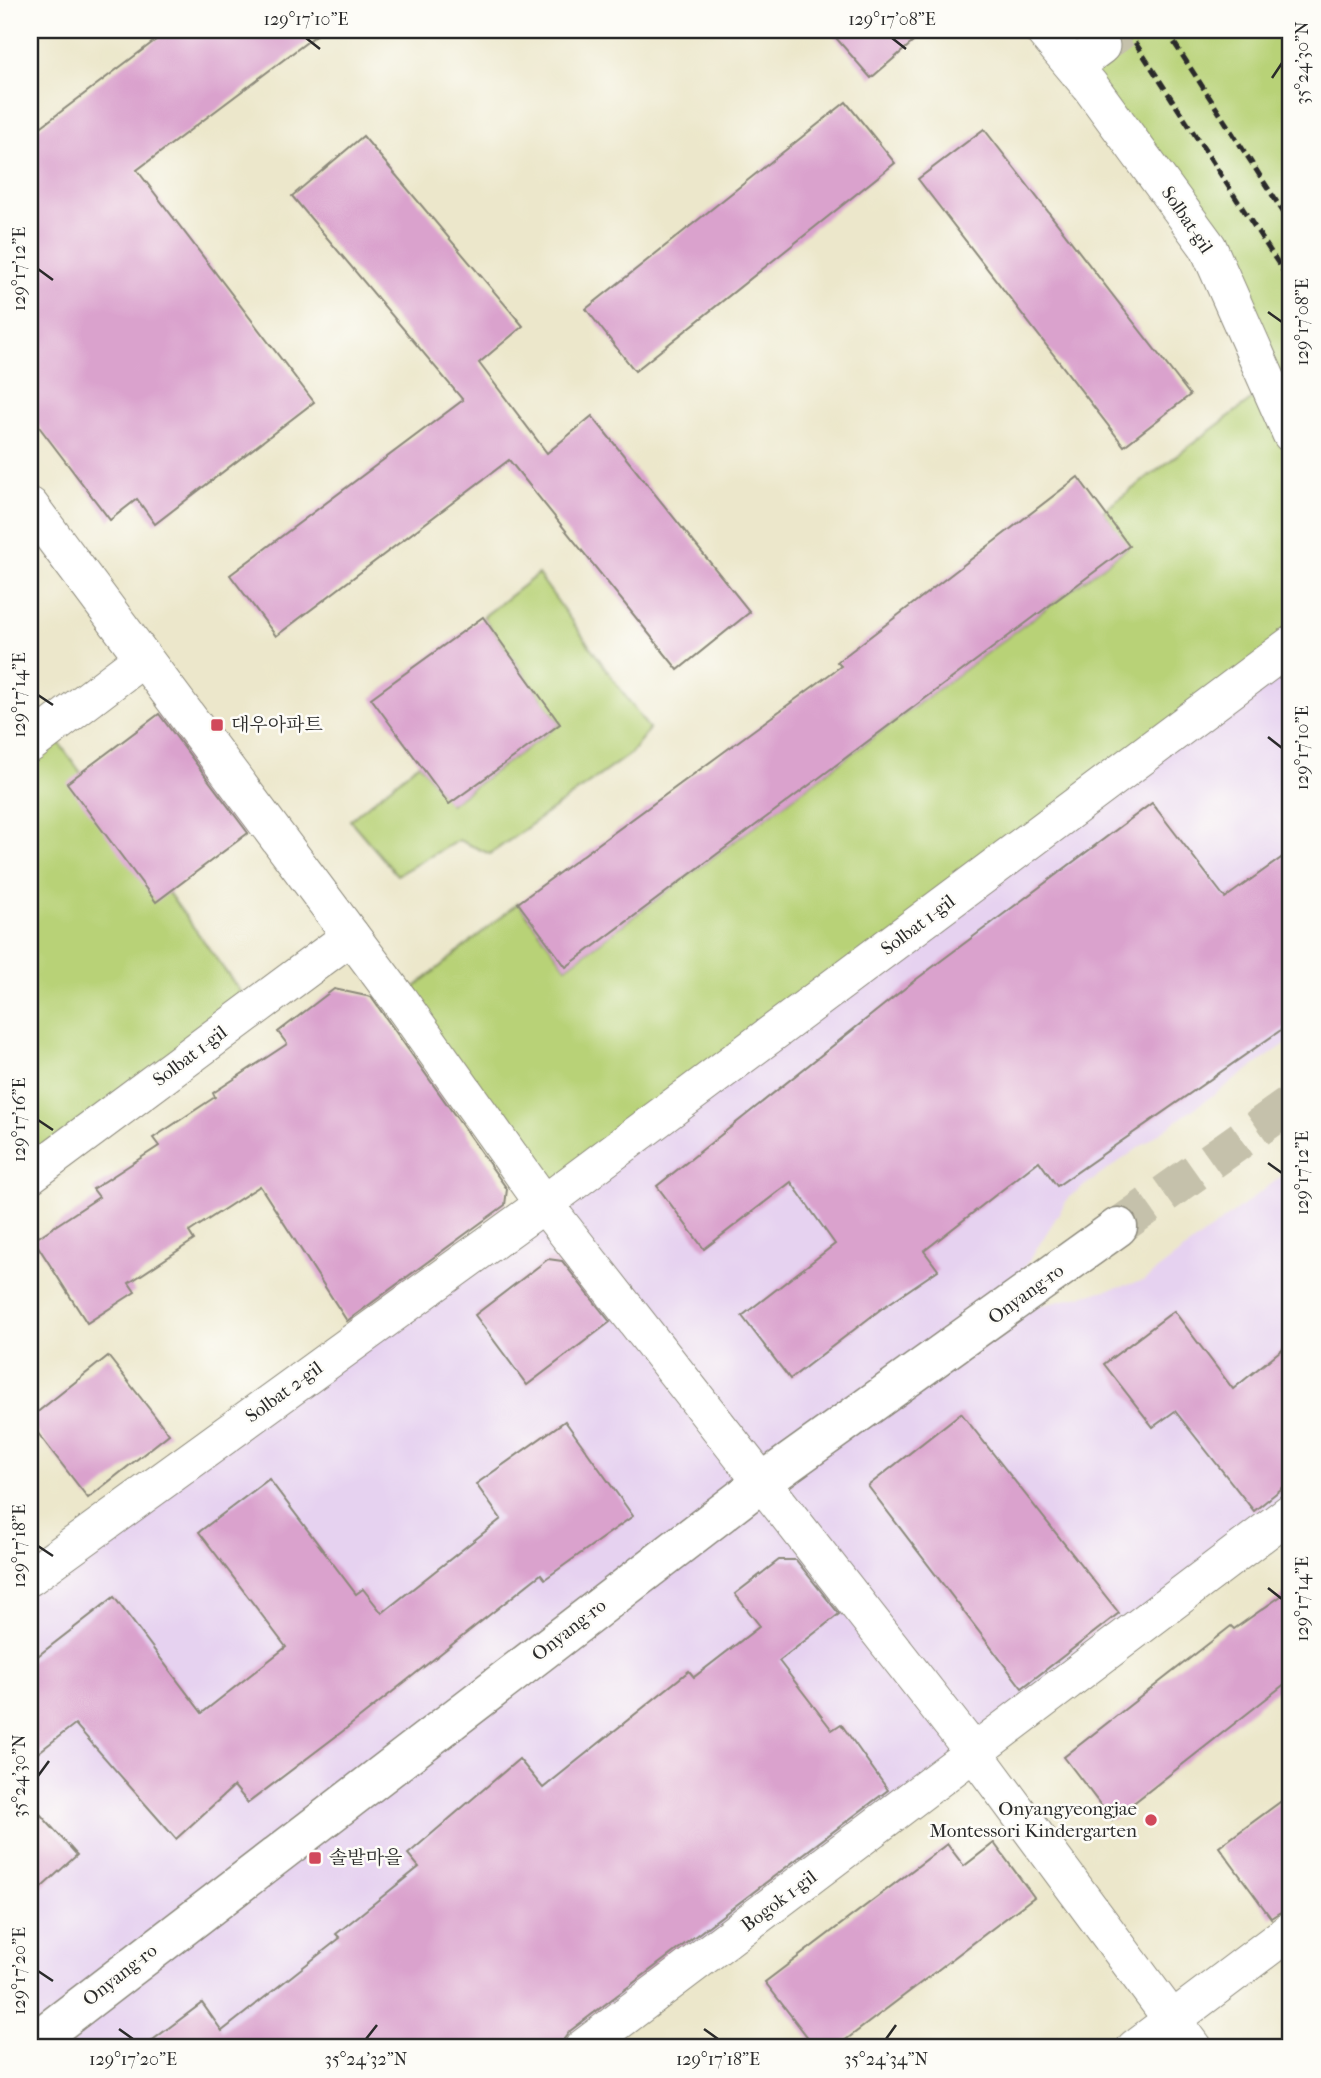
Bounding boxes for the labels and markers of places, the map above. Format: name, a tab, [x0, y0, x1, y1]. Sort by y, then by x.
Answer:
place label: 대우아파트	[231, 714, 323, 736]
marker: 대우아파트	[209, 717, 225, 733]
place label: Onyangyeongjae Montessori Kindergarten	[930, 1798, 1137, 1842]
marker: Onyangyeongjae Montessori Kindergarten	[1143, 1812, 1159, 1828]
place label: 솔밭마을	[329, 1847, 402, 1869]
marker: 솔밭마을	[307, 1850, 323, 1866]

